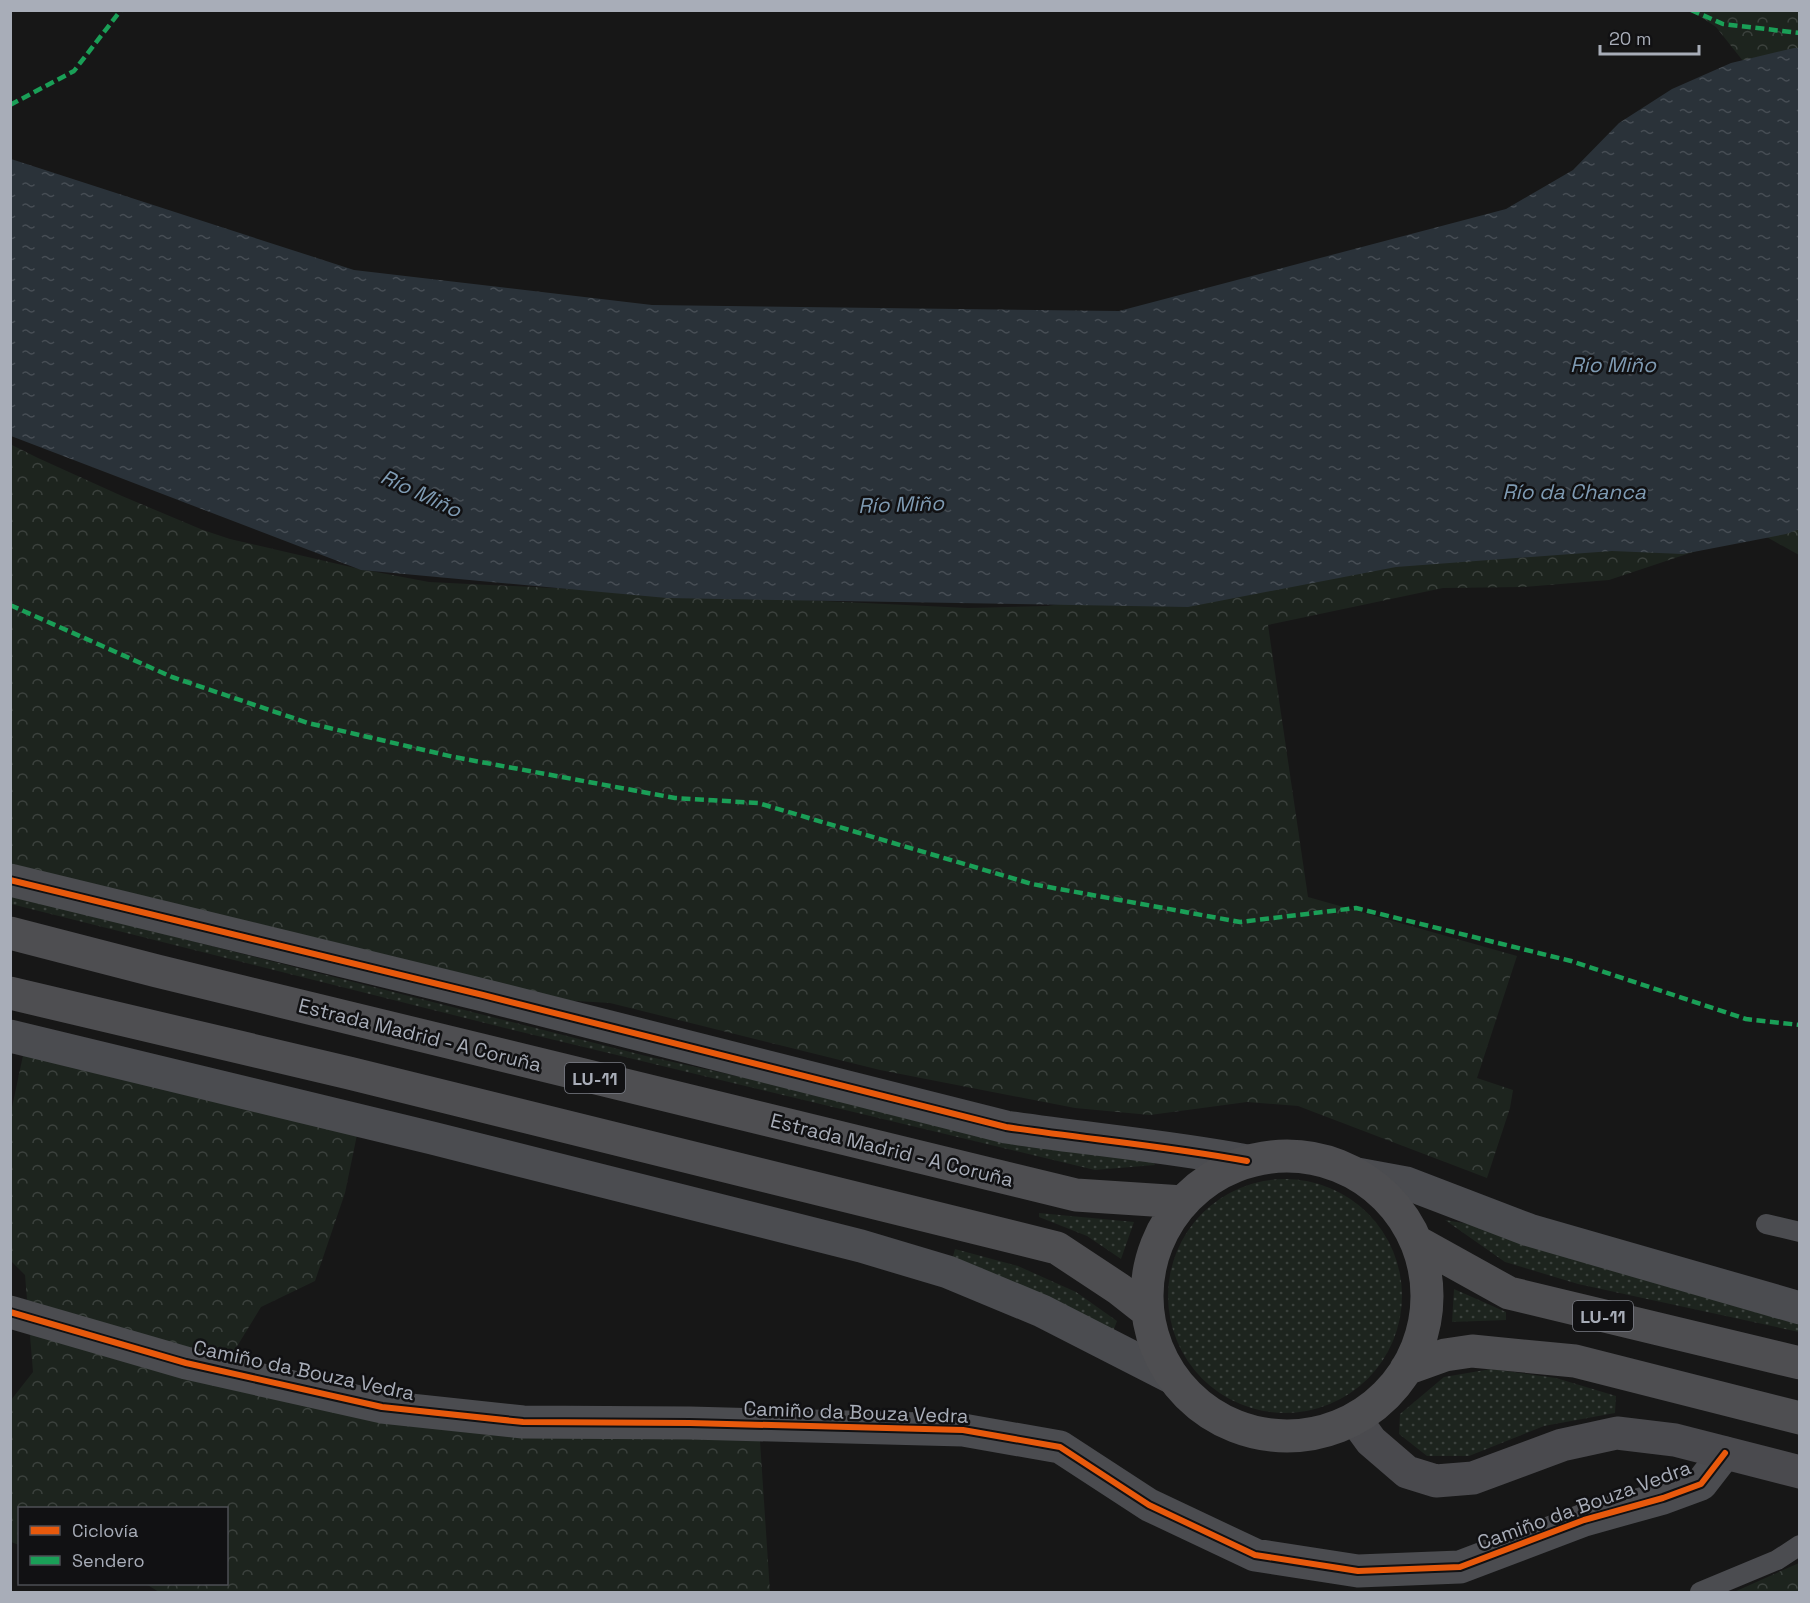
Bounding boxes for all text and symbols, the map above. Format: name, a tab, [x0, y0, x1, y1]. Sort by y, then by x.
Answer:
scale bar	[1600, 18, 1699, 56]
text: 20 m	[1609, 27, 1652, 50]
water label: Río Miño	[1570, 351, 1657, 378]
water label: Río Miño	[376, 463, 467, 524]
water label: Río da Chanca	[1502, 478, 1647, 505]
water label: Río Miño	[858, 489, 945, 519]
street label: Estrada Madrid - A Coruña	[296, 992, 544, 1078]
road number: LU-11	[565, 1063, 625, 1093]
street label: Estrada Madrid - A Coruña	[768, 1107, 1016, 1193]
road number: LU-11	[1573, 1301, 1633, 1331]
street label: Camiño da Bouza Vedra	[191, 1334, 417, 1406]
street label: Camiño da Bouza Vedra	[743, 1395, 969, 1429]
street label: Camiño da Bouza Vedra	[1474, 1454, 1694, 1556]
legend	[18, 1507, 228, 1585]
text: Ciclovía	[72, 1519, 138, 1542]
text: Sendero	[72, 1549, 145, 1572]

